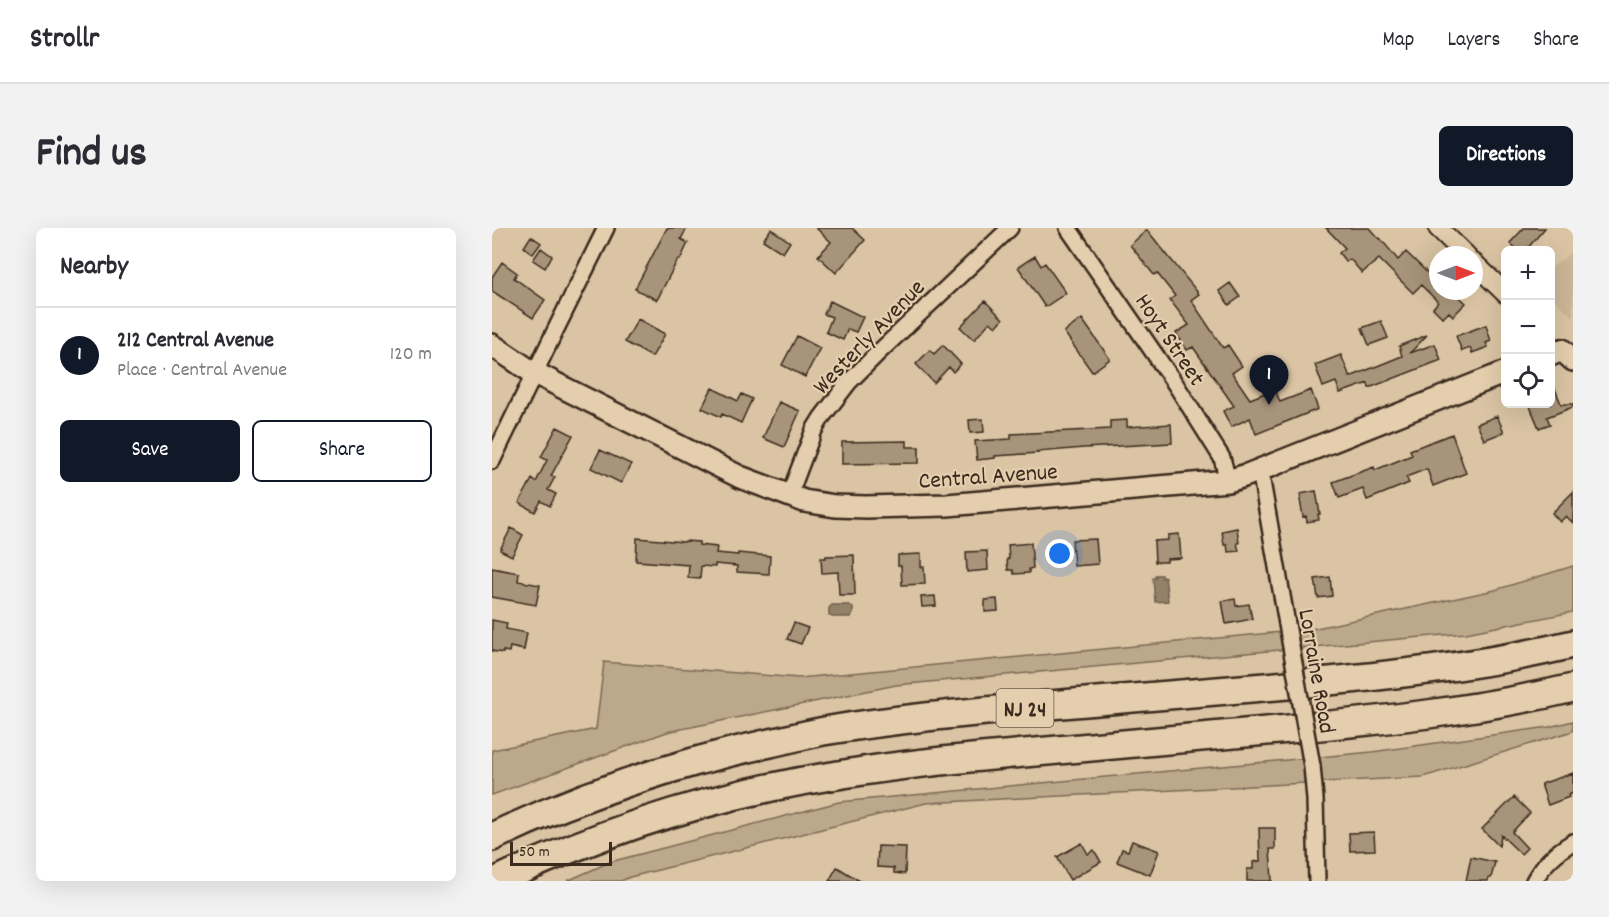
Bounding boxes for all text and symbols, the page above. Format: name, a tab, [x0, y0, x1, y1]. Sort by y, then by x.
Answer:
text: Strollr	[30, 21, 99, 61]
text: Map	[1383, 26, 1414, 56]
text: Layers	[1447, 26, 1500, 56]
text: Share	[1533, 26, 1579, 56]
text: Find us	[36, 126, 147, 186]
button: Directions	[1439, 126, 1573, 186]
north arrow	[1429, 246, 1483, 300]
map controls	[1501, 246, 1555, 408]
button: +	[1501, 246, 1555, 300]
text: Nearby	[60, 249, 128, 286]
street label: Westerly Avenue	[806, 273, 934, 404]
street label: Hoyt Street	[1125, 287, 1212, 394]
button: −	[1501, 300, 1555, 354]
text: 212 Central Avenue	[117, 326, 274, 357]
text: 1	[77, 341, 82, 369]
text: 120 m	[390, 341, 432, 369]
button: locate	[1501, 354, 1555, 408]
pin: 1	[1250, 356, 1288, 405]
text: Place · Central Avenue	[117, 357, 287, 385]
button: Save	[60, 420, 240, 482]
button: Share	[252, 420, 432, 482]
street label: Central Avenue	[917, 456, 1059, 500]
your location	[1045, 539, 1074, 568]
street label: Lorraine Road	[1287, 607, 1343, 737]
road number: NJ 24	[996, 689, 1054, 727]
scale bar	[510, 839, 612, 866]
text: 50 m	[519, 841, 550, 864]

